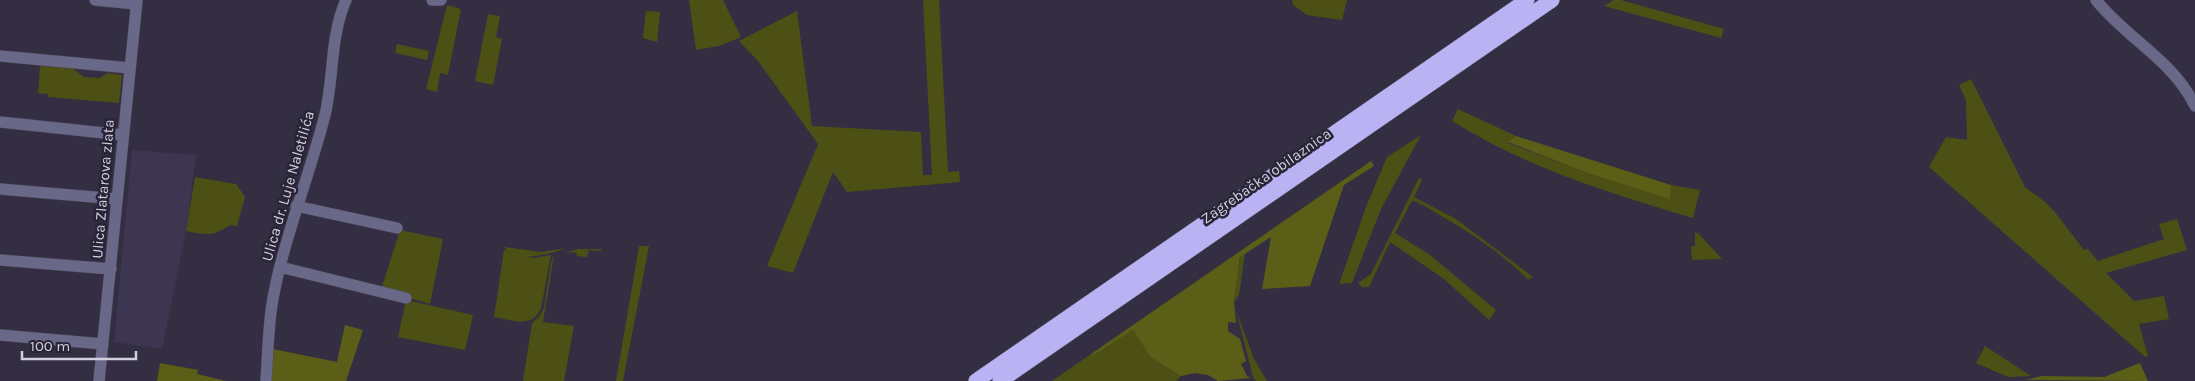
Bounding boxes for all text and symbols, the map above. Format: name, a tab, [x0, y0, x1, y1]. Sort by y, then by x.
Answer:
street label: Ulica dr. Luje Naletilića	[258, 109, 318, 263]
street label: Ulica Zlatarova zlata	[88, 119, 118, 259]
street label: Zagrebačka obilaznica	[1198, 124, 1334, 228]
scale bar	[22, 328, 136, 360]
text: 100 m	[30, 337, 70, 355]

